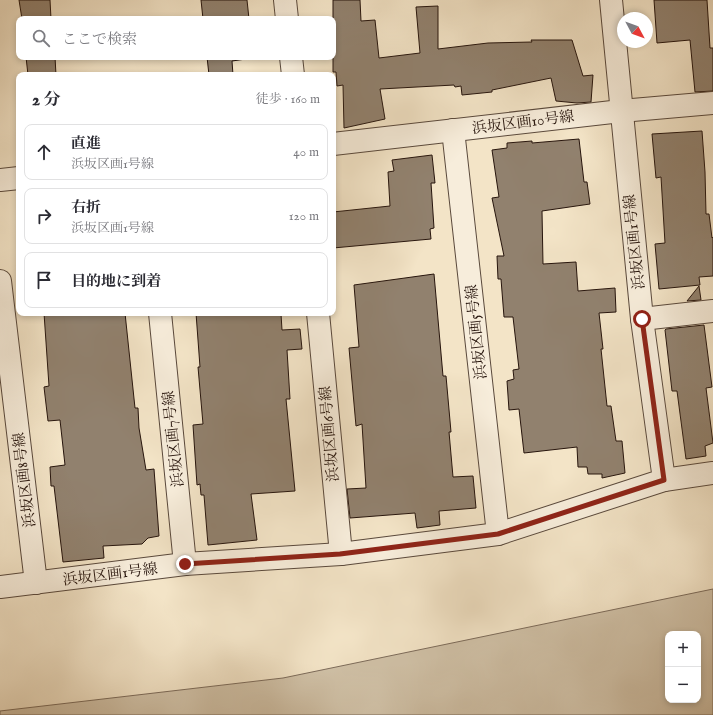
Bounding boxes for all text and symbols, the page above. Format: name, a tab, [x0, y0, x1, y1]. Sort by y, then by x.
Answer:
north arrow	[617, 12, 653, 48]
search box	[16, 16, 336, 60]
icon: search	[30, 27, 52, 49]
text: ここで検索	[62, 30, 137, 49]
text: 2 分	[32, 90, 61, 111]
text: 徒歩 · 160 m	[256, 91, 320, 108]
street label: 浜坂区画10号線	[471, 107, 575, 138]
text: 直進	[71, 134, 101, 153]
icon: ahead	[33, 141, 55, 163]
text: 40 m	[293, 144, 319, 161]
text: 浜坂区画1号線	[71, 156, 154, 173]
street label: 浜坂区画1号線	[620, 193, 649, 290]
text: 右折	[71, 198, 101, 217]
icon: right	[33, 205, 55, 227]
text: 120 m	[289, 208, 319, 225]
text: 浜坂区画1号線	[71, 220, 154, 237]
icon: arrive	[33, 269, 55, 291]
text: 目的地に到着	[71, 272, 161, 291]
street label: 浜坂区画5号線	[462, 283, 491, 380]
route start	[633, 310, 651, 328]
street label: 浜坂区画6号線	[316, 385, 343, 483]
street label: 浜坂区画7号線	[159, 390, 188, 488]
street label: 浜坂区画8号線	[9, 431, 40, 529]
route end	[176, 555, 194, 573]
street label: 浜坂区画1号線	[61, 559, 159, 590]
map controls	[665, 631, 701, 703]
button: +	[665, 631, 701, 667]
button: −	[665, 667, 701, 703]

